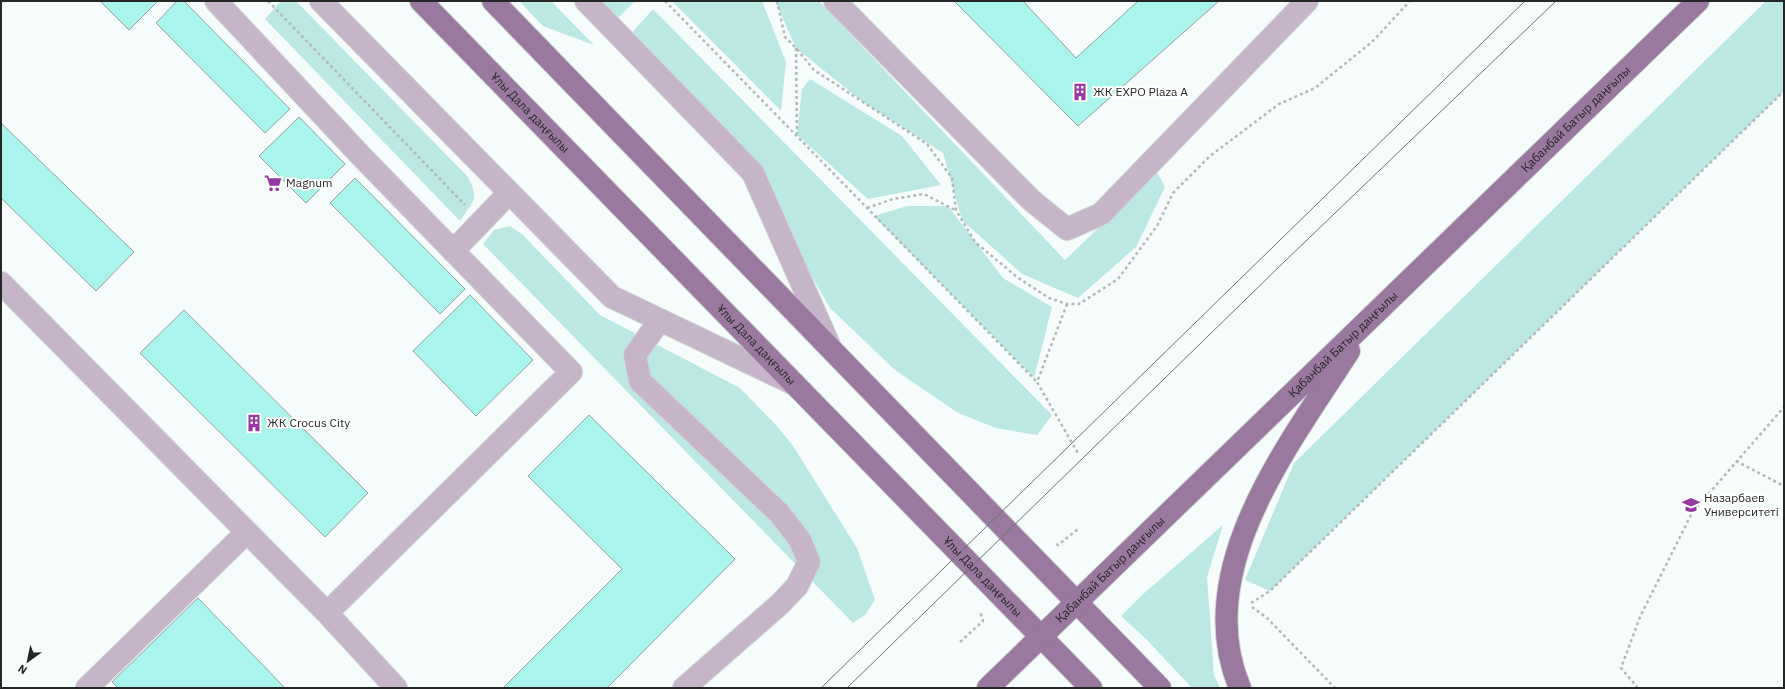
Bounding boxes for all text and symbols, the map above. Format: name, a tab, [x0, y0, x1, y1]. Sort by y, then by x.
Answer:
street label: Қабанбай Батыр даңғылы	[1518, 63, 1633, 175]
street label: Ұлы Дала даңғылы	[488, 69, 573, 156]
building icon: ЖК EXPO Plaza A	[1070, 82, 1090, 102]
place label: ЖК EXPO Plaza A	[1093, 84, 1188, 99]
supermarket icon: Magnum	[263, 173, 283, 193]
place label: Magnum	[286, 175, 333, 190]
street label: Қабанбай Батыр даңғылы	[1285, 288, 1401, 400]
street label: Ұлы Дала даңғылы	[714, 301, 799, 388]
building icon: ЖК Crocus City	[244, 413, 264, 433]
place label: ЖК Crocus City	[267, 415, 350, 430]
place label: Назарбаев Университеті	[1704, 490, 1779, 519]
school or university icon: Назарбаев Университеті	[1681, 495, 1701, 515]
street label: Қабанбай Батыр даңғылы	[1052, 513, 1168, 626]
street label: Ұлы Дала даңғылы	[940, 533, 1025, 620]
north arrow	[8, 641, 48, 681]
text: N	[15, 661, 30, 677]

